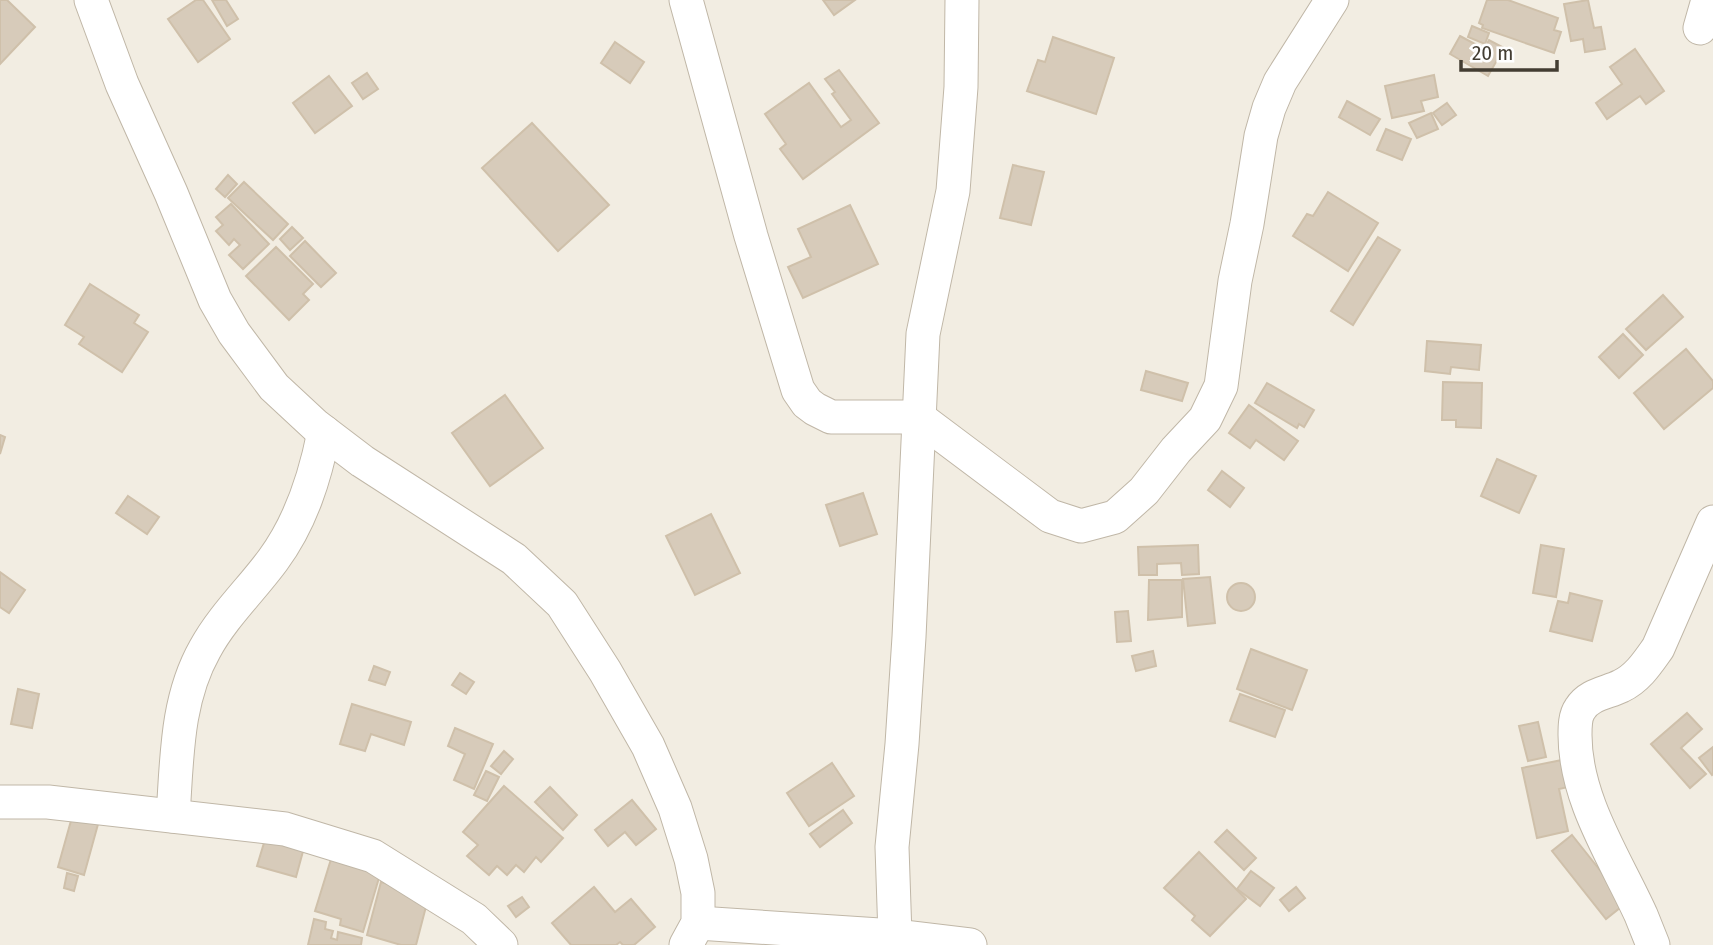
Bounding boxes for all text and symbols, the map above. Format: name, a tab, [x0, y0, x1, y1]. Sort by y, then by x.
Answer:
scale bar	[1461, 28, 1557, 72]
text: 20 m	[1472, 40, 1513, 66]

